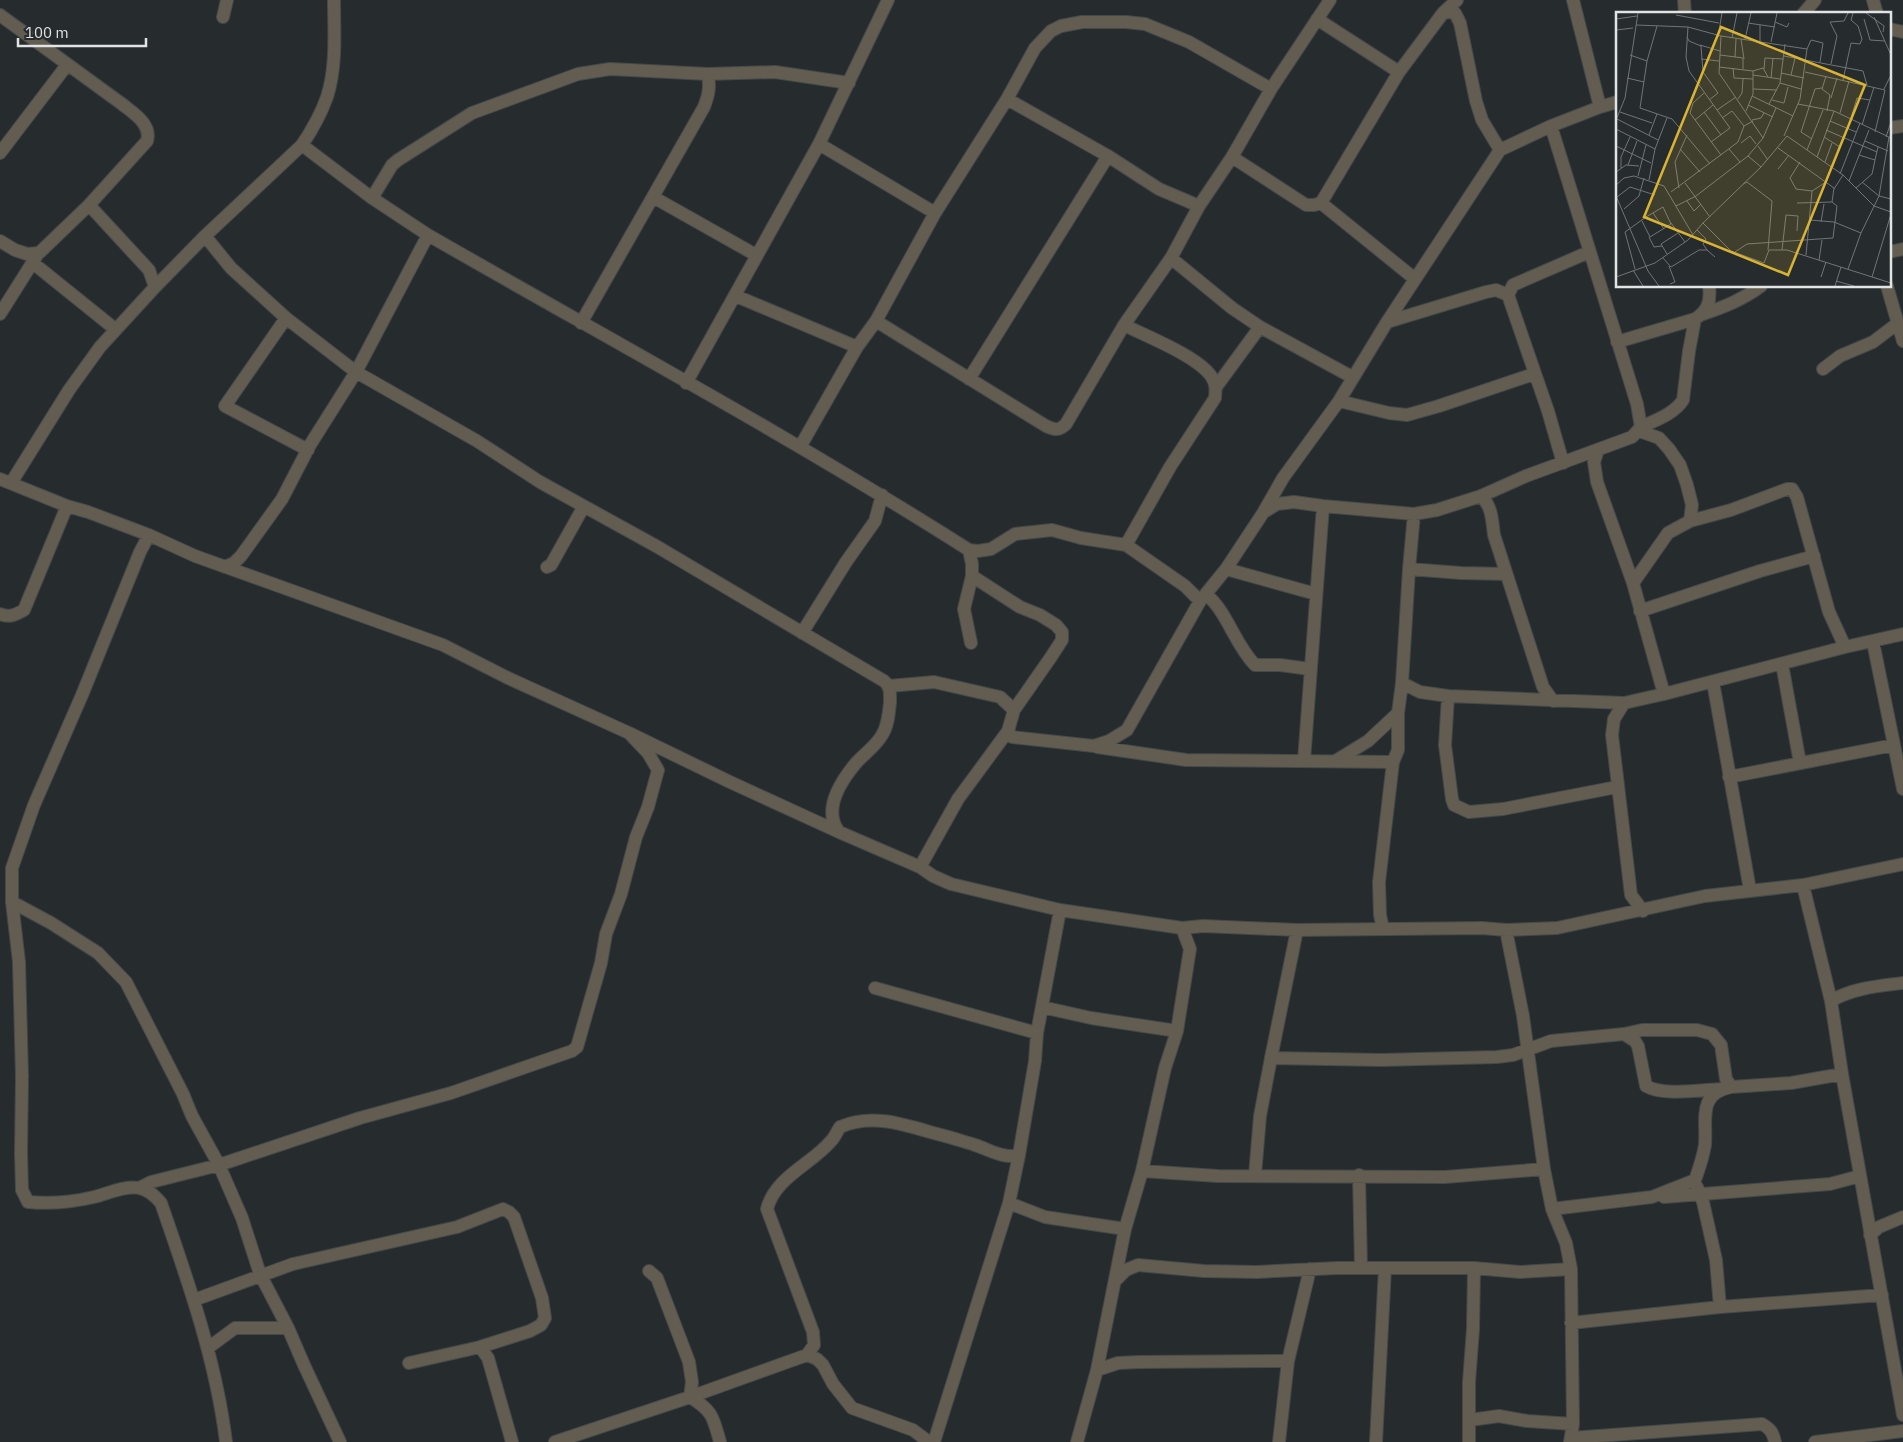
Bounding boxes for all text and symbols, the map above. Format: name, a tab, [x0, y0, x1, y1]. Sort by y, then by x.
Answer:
inset map	[1616, 12, 1890, 288]
scale bar	[18, 15, 145, 47]
text: 100 m	[25, 23, 69, 42]

